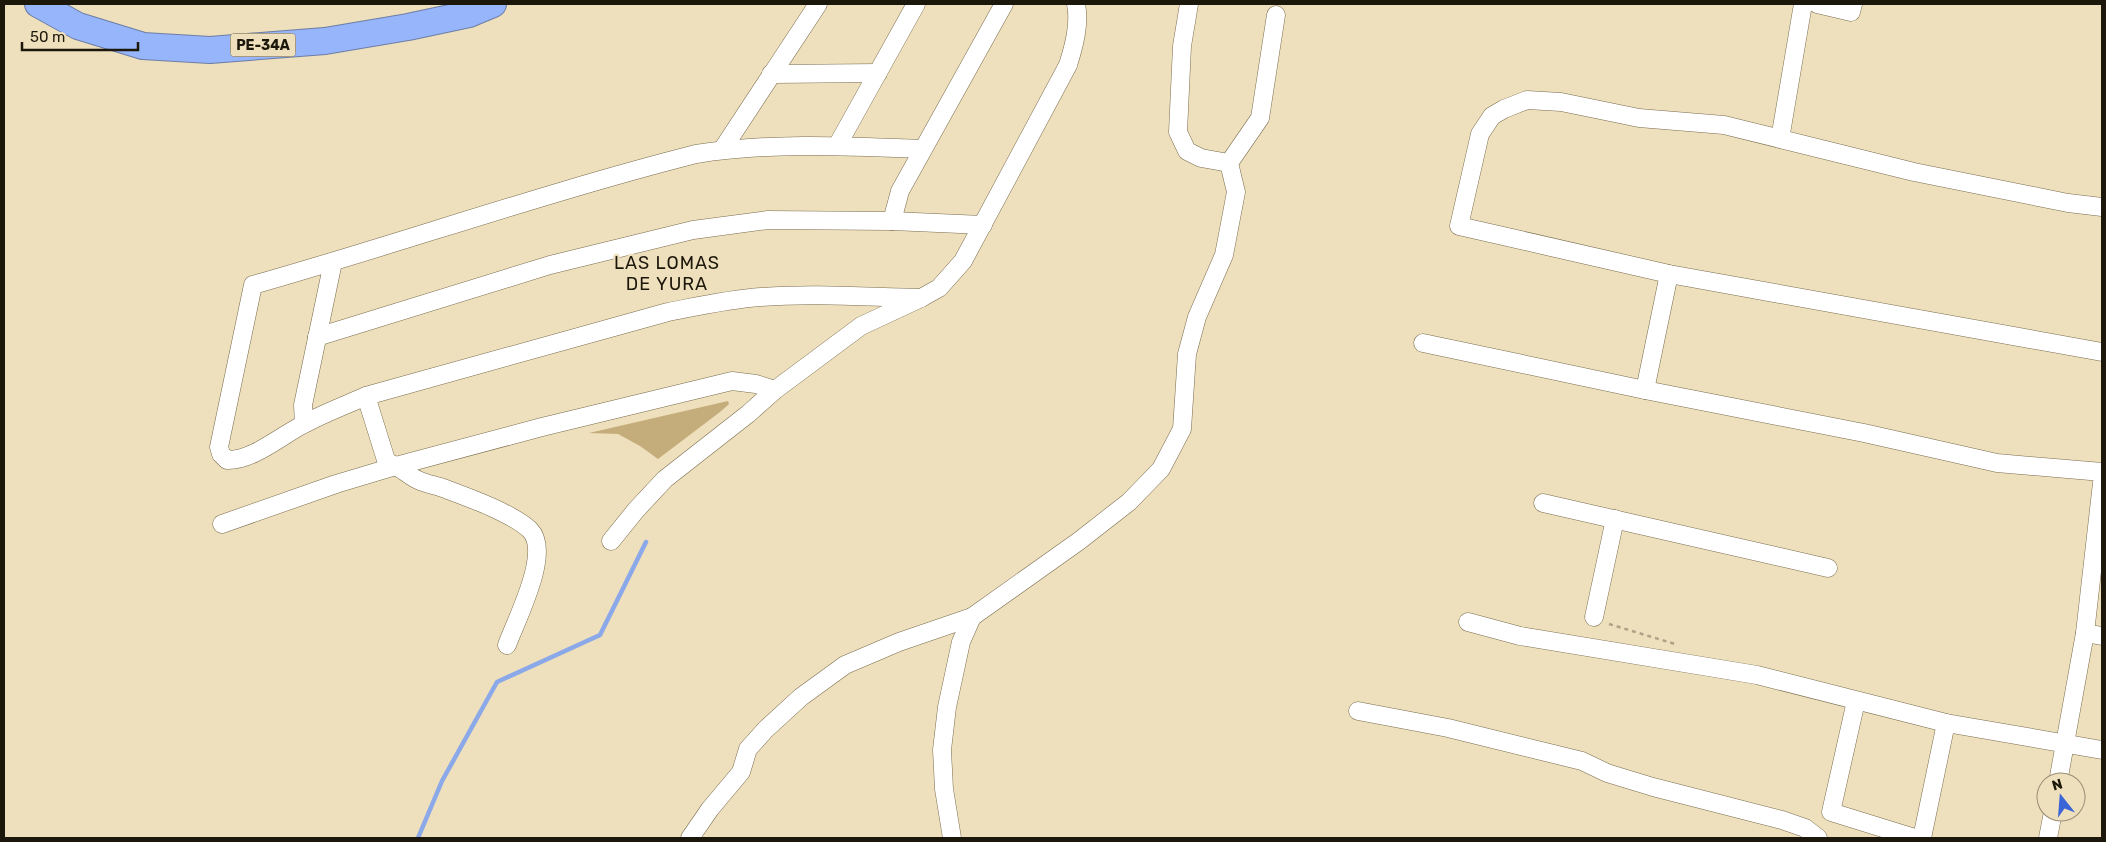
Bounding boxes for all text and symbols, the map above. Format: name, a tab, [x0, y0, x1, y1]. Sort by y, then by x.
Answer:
scale bar	[22, 20, 139, 52]
text: 50 m	[30, 28, 65, 46]
road number: PE-34A	[230, 34, 296, 56]
district label: LAS LOMAS DE YURA	[614, 252, 720, 295]
north arrow	[2036, 772, 2086, 822]
text: N	[2050, 775, 2065, 795]

